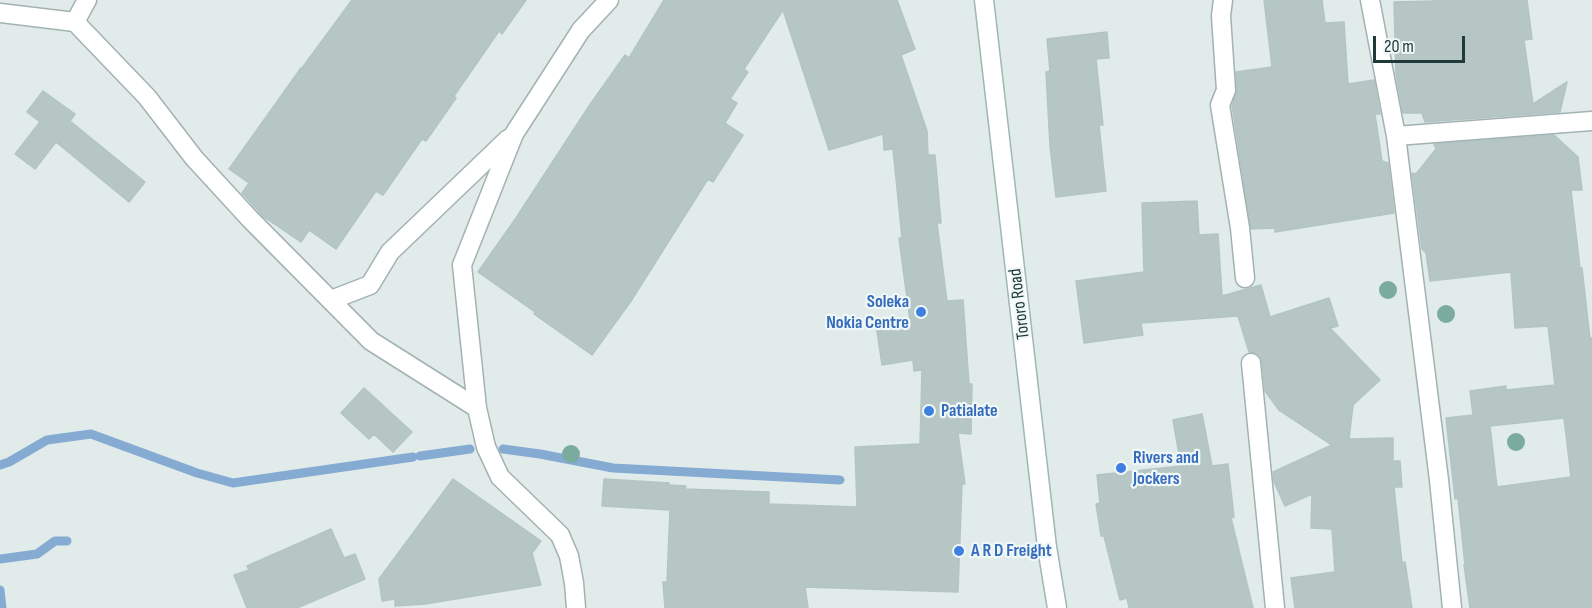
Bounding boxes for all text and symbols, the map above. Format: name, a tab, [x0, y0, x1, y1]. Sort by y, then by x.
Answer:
scale bar	[1376, 24, 1468, 62]
text: 20 m	[1384, 36, 1414, 57]
street label: Tororo Road	[1005, 267, 1035, 341]
place label: Soleka Nokia Centre	[826, 291, 909, 334]
marker: Soleka Nokia Centre	[914, 305, 928, 319]
place label: Patialate	[941, 400, 998, 422]
marker: Patialate	[922, 404, 936, 418]
place label: Rivers and Jockers	[1133, 447, 1199, 490]
marker: Rivers and Jockers	[1114, 461, 1128, 475]
place label: A R D Freight	[971, 540, 1052, 562]
marker: A R D Freight	[952, 544, 966, 558]

